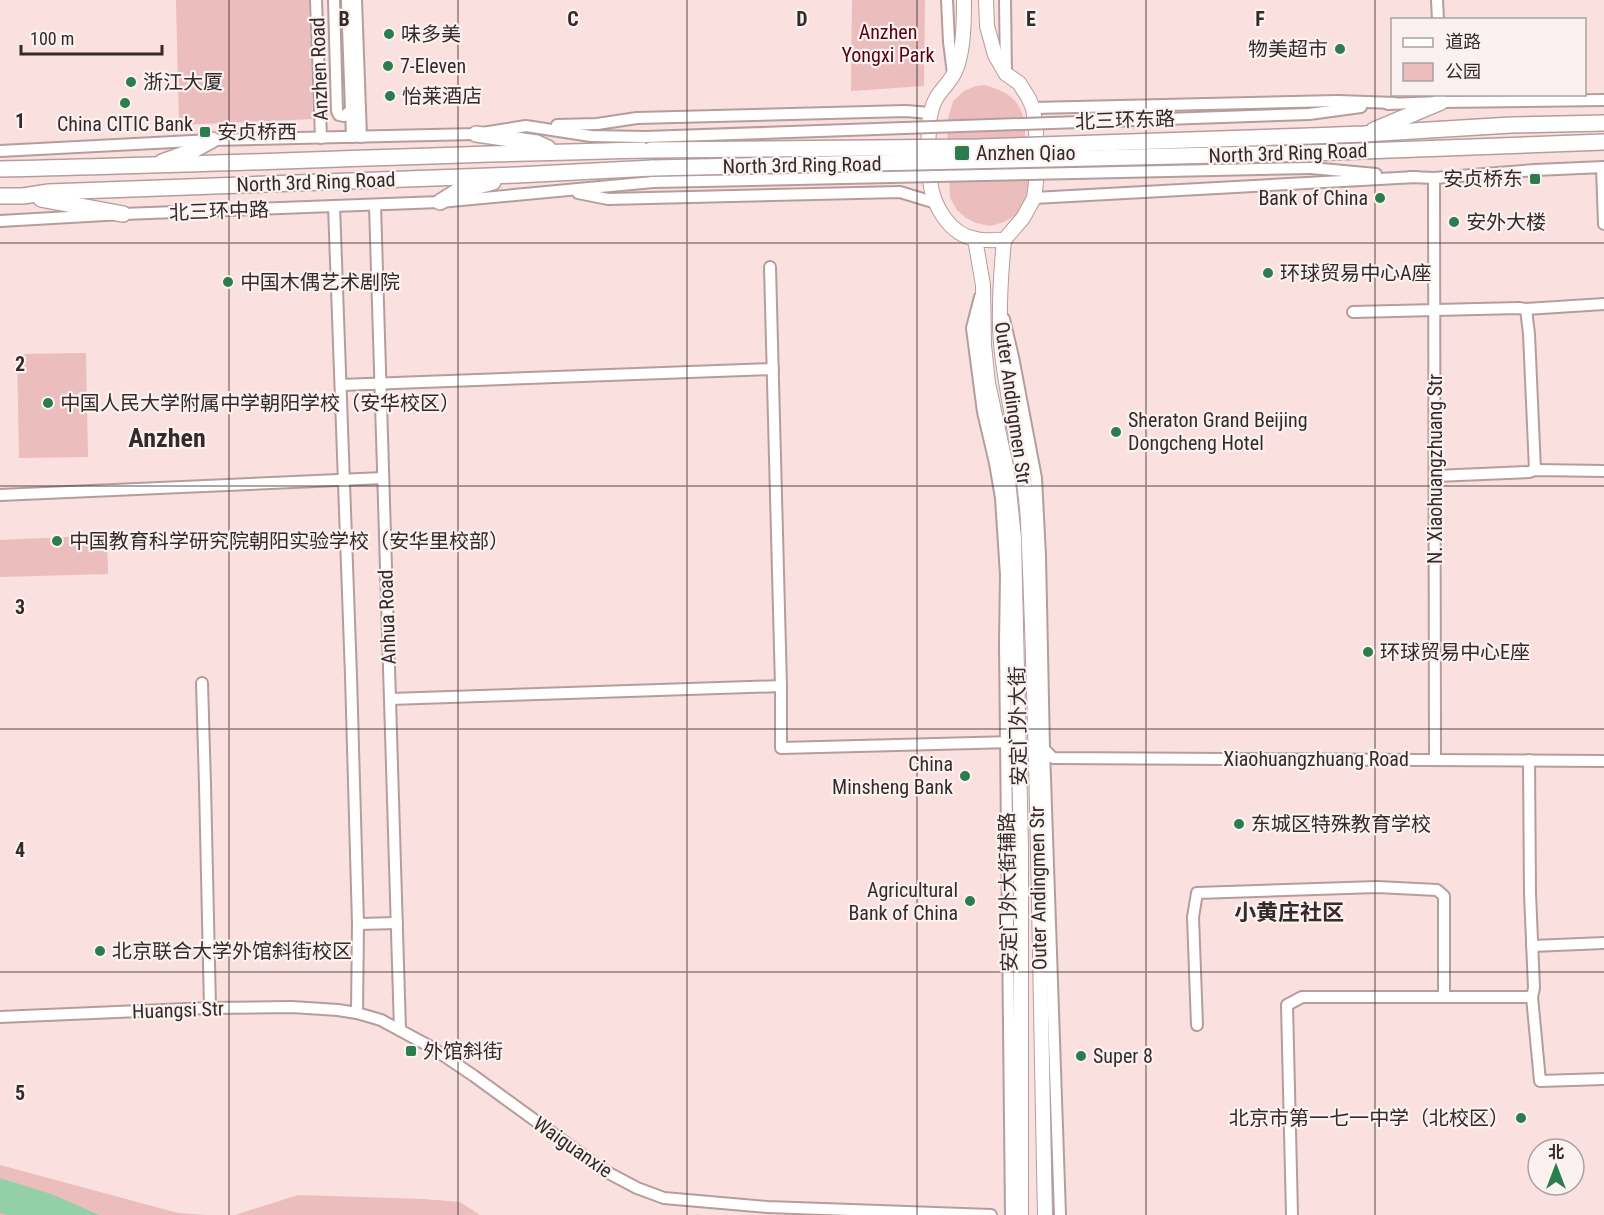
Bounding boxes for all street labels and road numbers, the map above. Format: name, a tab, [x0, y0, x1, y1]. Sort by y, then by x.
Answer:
street label: Anzhen Road	[305, 17, 333, 121]
street label: 北三环东路	[1075, 106, 1175, 134]
street label: North 3rd Ring Road	[1208, 138, 1368, 168]
street label: North 3rd Ring Road	[722, 152, 882, 178]
street label: North 3rd Ring Road	[236, 167, 396, 197]
street label: 北三环中路	[169, 197, 269, 225]
street label: Outer Andingmen Str	[990, 320, 1036, 486]
street label: N. Xiaohuangzhuang Str	[1423, 374, 1447, 564]
street label: Anhua Road	[373, 569, 401, 665]
street label: 安定门外大街	[1005, 666, 1031, 786]
street label: Xiaohuangzhuang Road	[1223, 747, 1409, 771]
street label: Outer Andingmen Str	[1025, 806, 1051, 970]
street label: 安定门外大街辅路	[995, 812, 1021, 972]
street label: Huangsi Str	[132, 996, 224, 1024]
street label: Waiguanxie	[529, 1111, 617, 1183]

